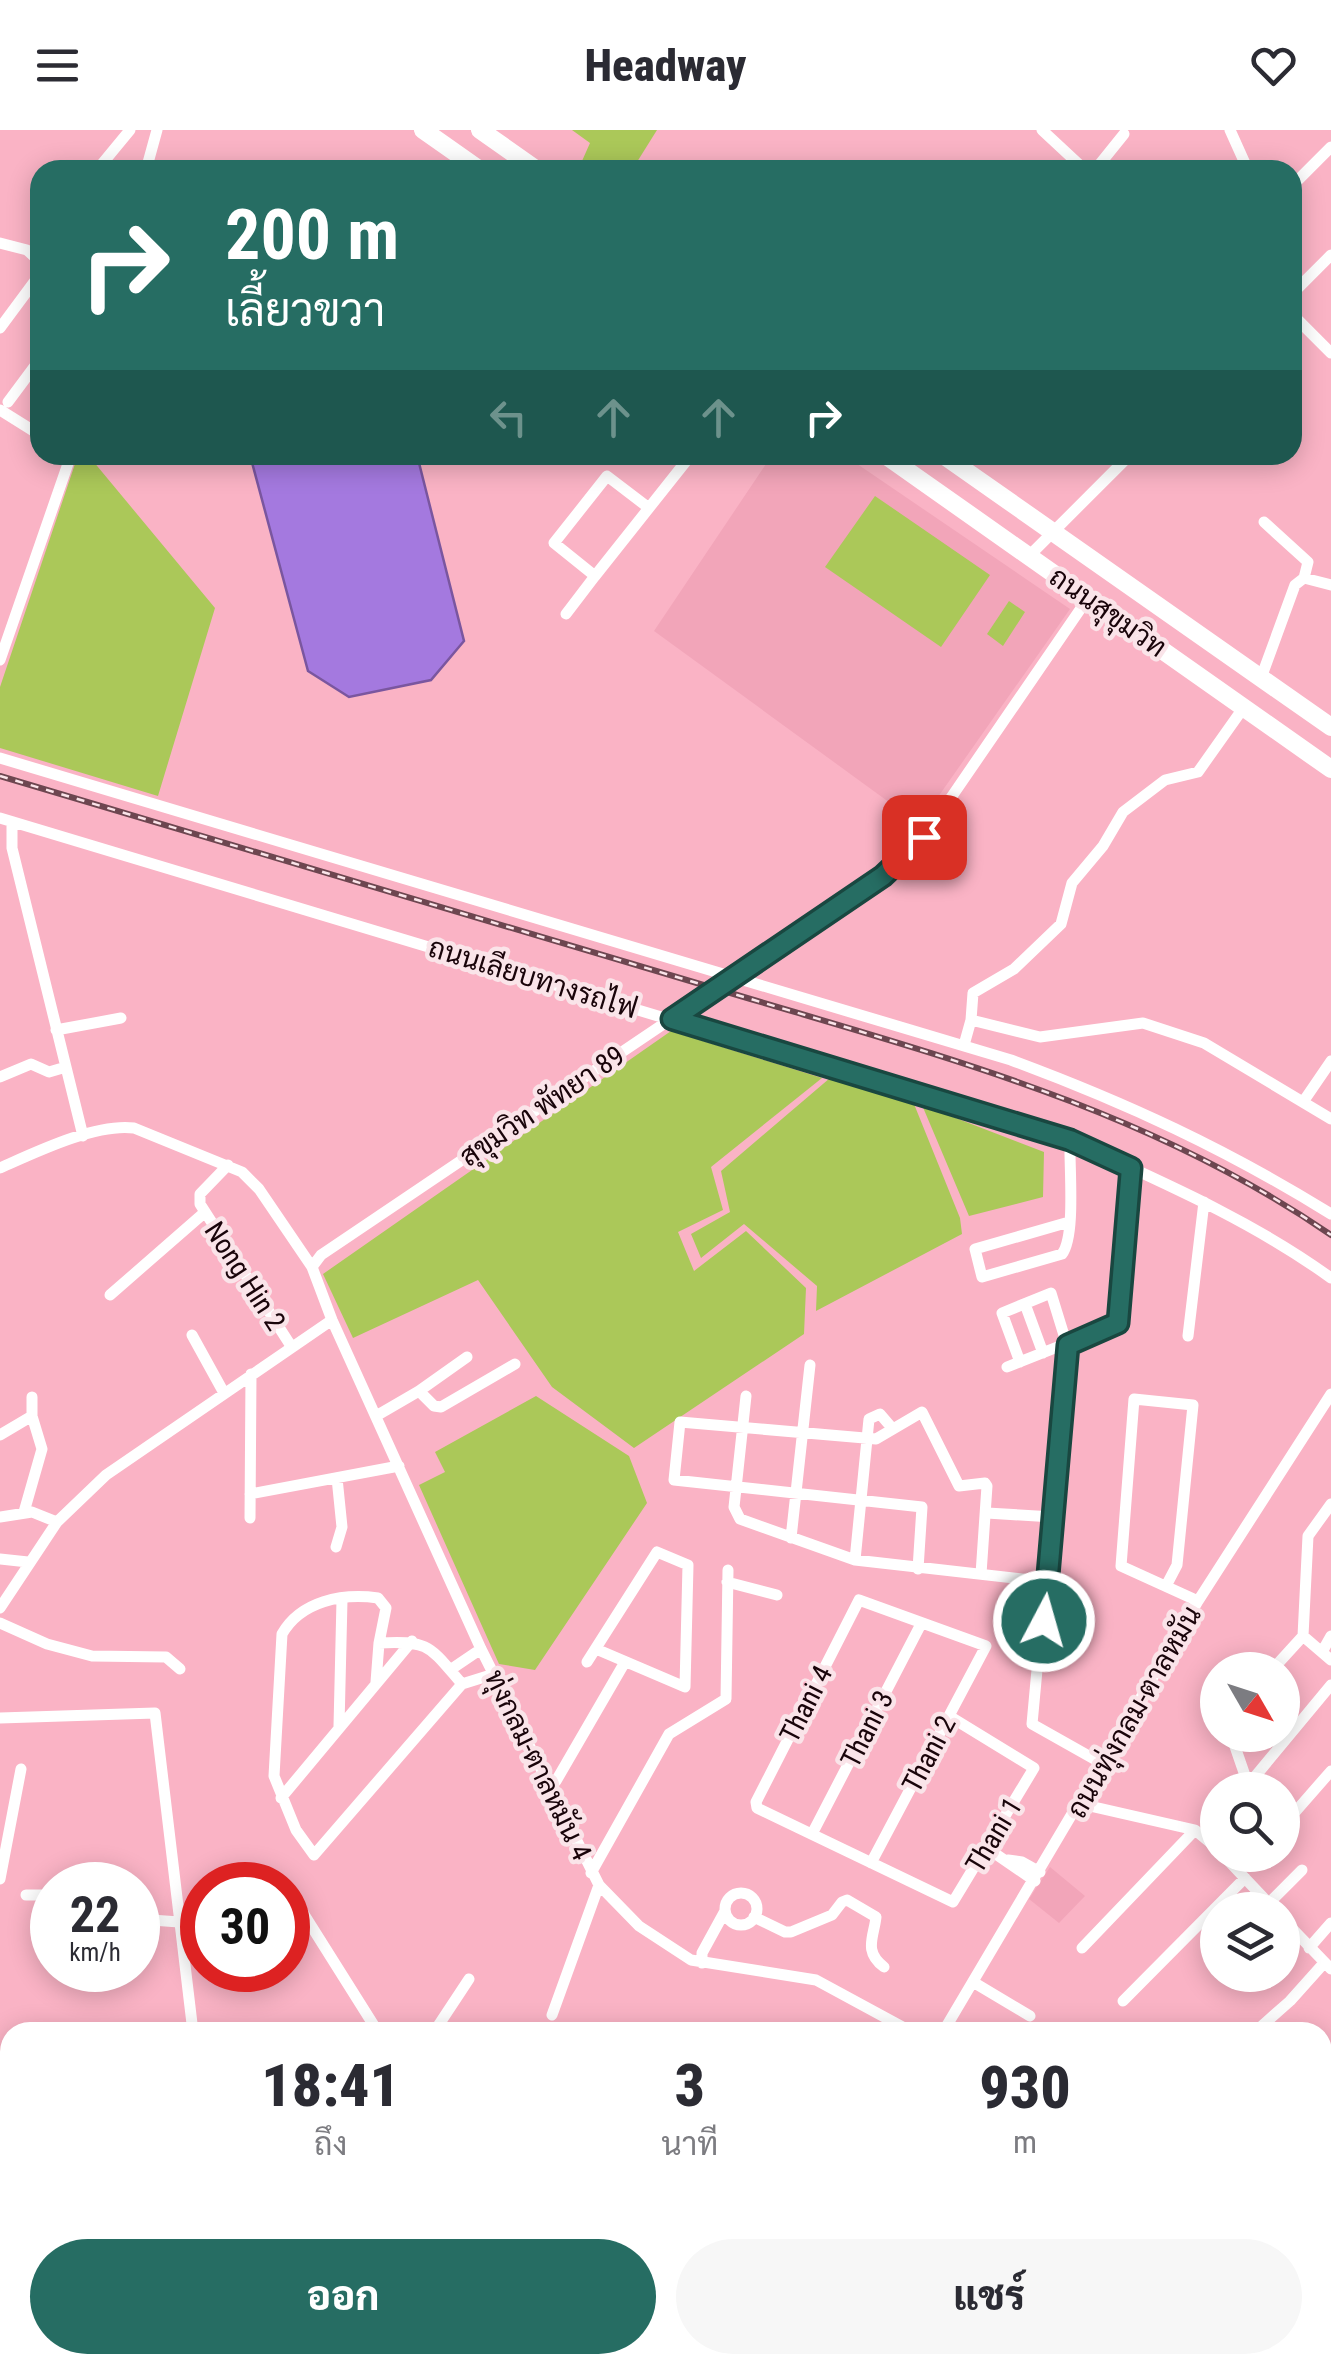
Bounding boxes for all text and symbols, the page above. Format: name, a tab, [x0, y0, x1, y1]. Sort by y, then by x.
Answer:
icon: menu	[30, 38, 85, 93]
icon: heart	[1246, 38, 1301, 93]
text: Headway	[584, 39, 747, 92]
text: 200 m	[225, 194, 399, 276]
icon: right	[60, 200, 190, 330]
text: เลี้ยวขวา	[225, 284, 385, 337]
icon: left	[481, 390, 536, 445]
icon: ahead	[586, 390, 641, 445]
icon: ahead	[691, 390, 746, 445]
icon: right	[796, 390, 851, 445]
street label: ถนนสุขุมวิท	[1042, 560, 1173, 667]
pin	[882, 795, 967, 880]
icon: arrive	[897, 810, 952, 865]
street label: ถนนเลียบทางรถไฟ	[425, 928, 642, 1025]
street label: สุขุมวิท พัทยา 89	[452, 1037, 632, 1176]
street label: Nong Hin 2	[198, 1216, 292, 1336]
position arrow	[992, 1569, 1096, 1673]
street label: ถนนทุ่งกลม-ตาลหมัน	[1058, 1599, 1211, 1825]
north arrow	[1200, 1652, 1300, 1752]
map controls	[1200, 1652, 1300, 1992]
street label: Thani 4	[773, 1660, 839, 1748]
street label: ทุ่งกลม-ตาลหมัน 4	[475, 1664, 600, 1867]
street label: Thani 3	[834, 1685, 900, 1773]
street label: Thani 2	[895, 1710, 963, 1798]
button: search	[1200, 1772, 1300, 1872]
street label: Thani 1	[959, 1791, 1029, 1879]
speed limit sign: 30	[180, 1862, 310, 1992]
text: 22	[70, 1886, 120, 1944]
button: layers	[1200, 1892, 1300, 1992]
text: km/h	[69, 1938, 121, 1967]
text: 18:41	[261, 2050, 400, 2121]
text: 3	[674, 2050, 705, 2121]
text: 930	[979, 2052, 1071, 2123]
text: m	[1013, 2123, 1037, 2161]
text: ถึง	[314, 2125, 347, 2163]
text: นาที	[661, 2125, 718, 2163]
button: ออก	[30, 2239, 656, 2354]
button: แชร์	[676, 2239, 1302, 2354]

